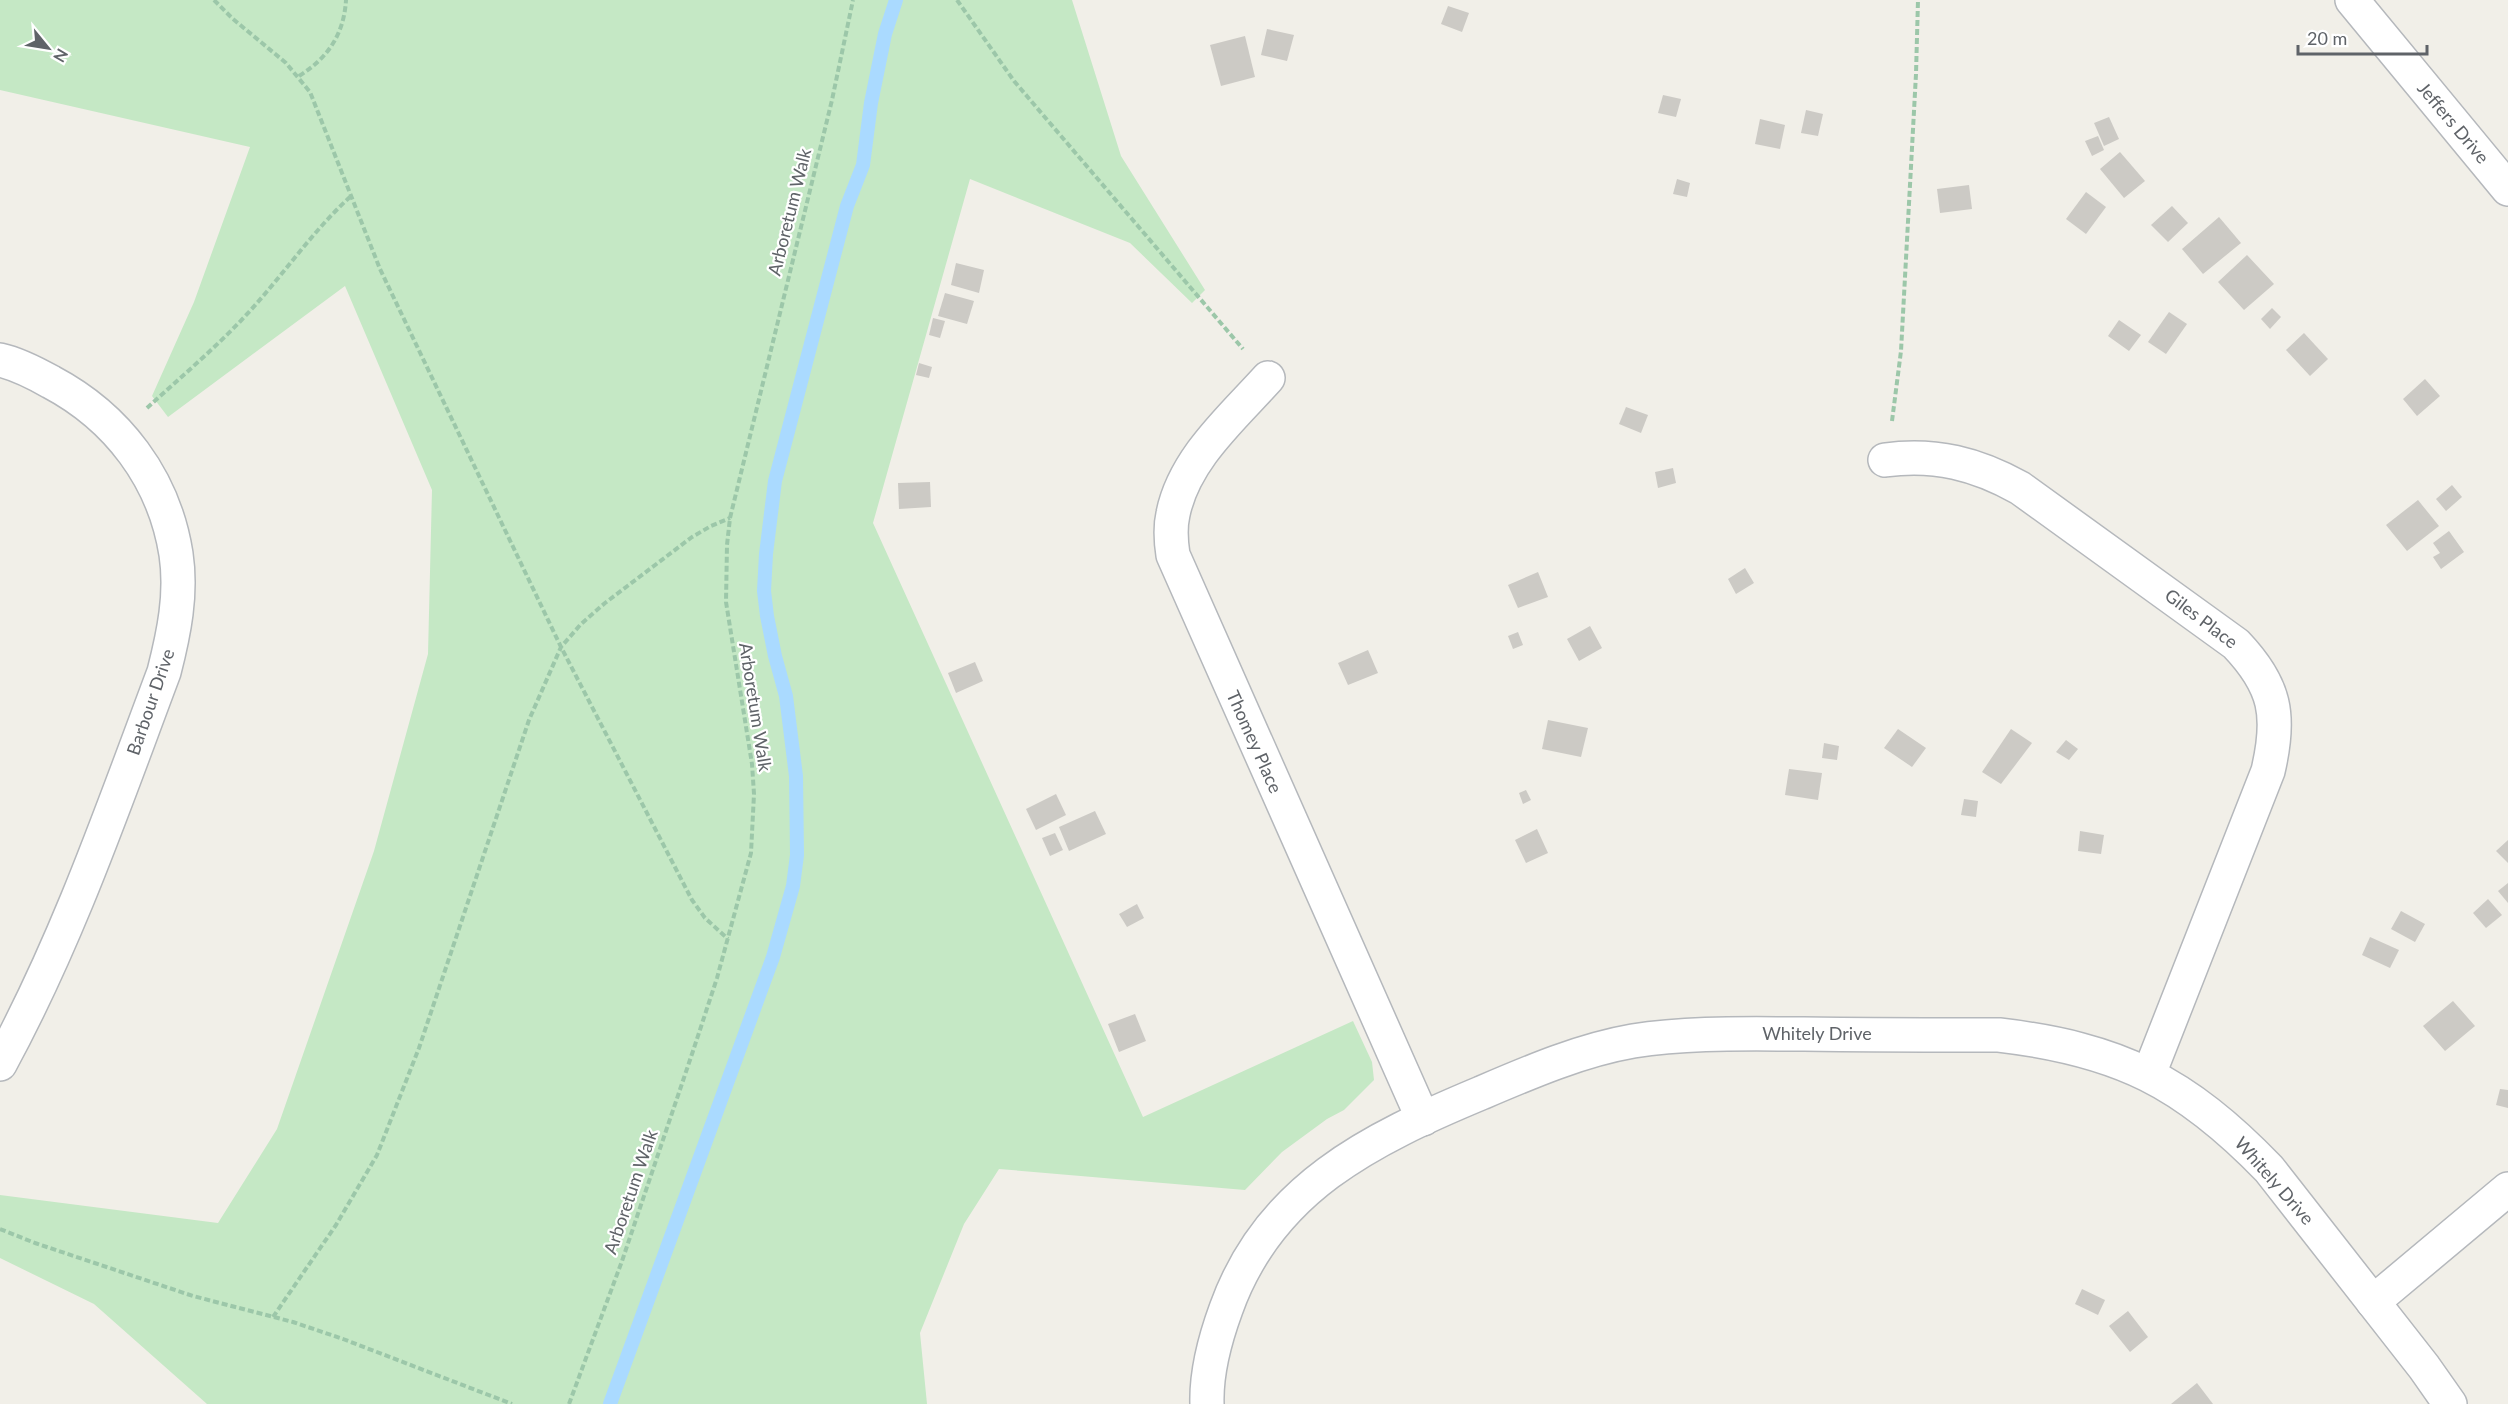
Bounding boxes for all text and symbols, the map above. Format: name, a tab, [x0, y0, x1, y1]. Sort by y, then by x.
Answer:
north arrow	[18, 18, 78, 78]
scale bar	[2298, 18, 2427, 56]
text: 20 m	[2307, 27, 2347, 49]
text: N	[50, 46, 73, 66]
street label: Jeffers Drive	[2413, 77, 2494, 168]
street label: Arboretum Walk	[763, 145, 816, 278]
street label: Giles Place	[2161, 584, 2242, 653]
street label: Arboretum Walk	[735, 641, 777, 774]
street label: Barbour Drive	[122, 646, 179, 758]
street label: Thomey Place	[1222, 687, 1287, 796]
street label: Whitely Drive	[1762, 1022, 1872, 1044]
street label: Arboretum Walk	[598, 1126, 662, 1257]
street label: Whitely Drive	[2231, 1132, 2319, 1229]

